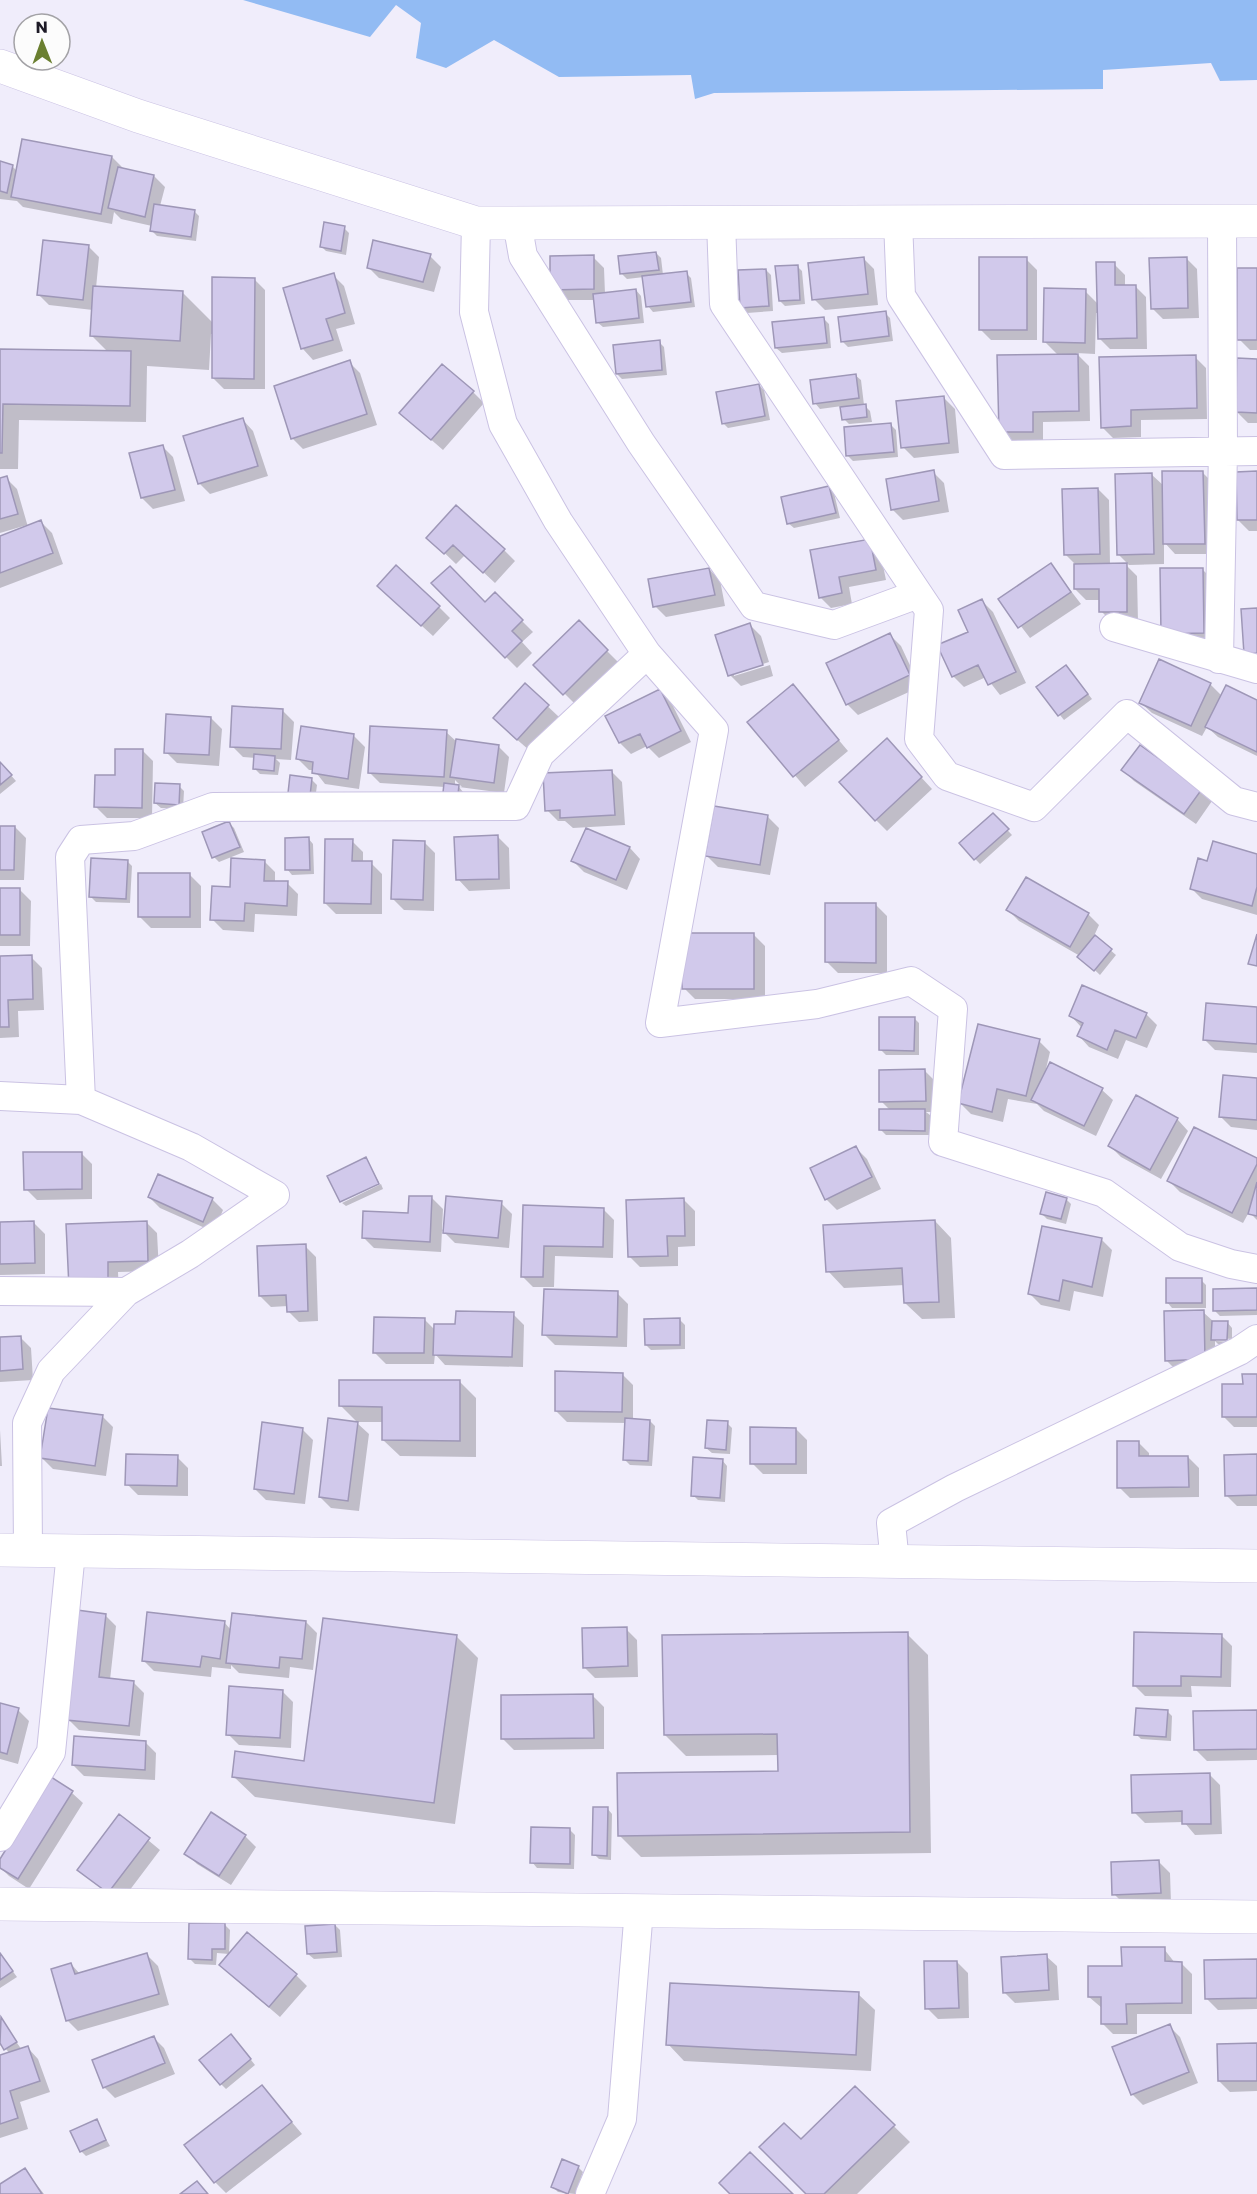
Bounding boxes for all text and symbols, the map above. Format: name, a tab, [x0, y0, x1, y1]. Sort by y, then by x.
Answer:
north arrow	[12, 12, 72, 72]
text: N	[36, 16, 48, 39]

